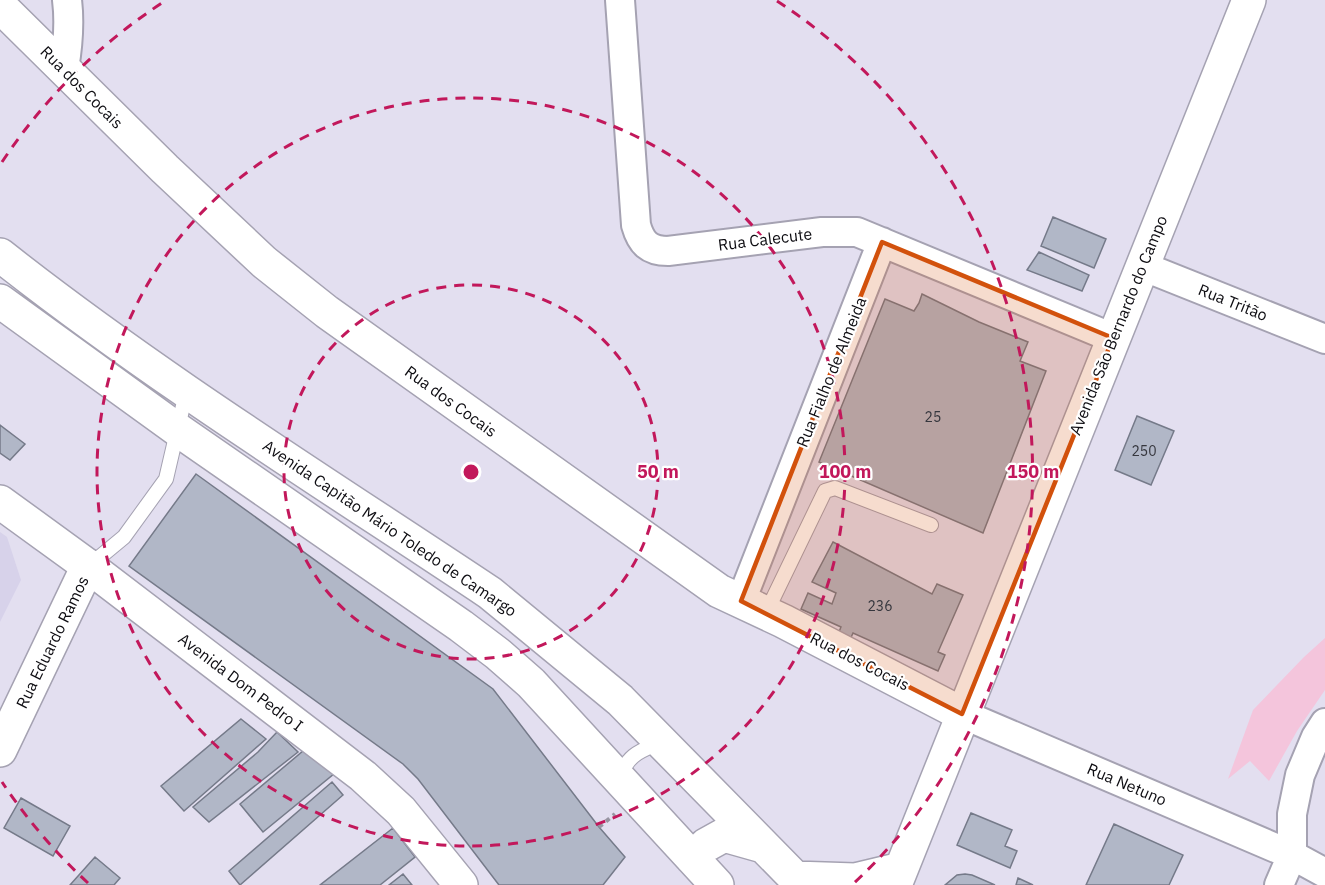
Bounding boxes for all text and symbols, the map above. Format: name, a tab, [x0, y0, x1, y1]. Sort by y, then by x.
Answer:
street label: Rua dos Cocais	[36, 41, 128, 133]
street label: Avenida São Bernardo do Campo	[1065, 212, 1171, 438]
street label: Rua Calecute	[717, 223, 813, 255]
street label: Rua Tritão	[1195, 279, 1271, 325]
street label: Rua Fialho de Almeida	[792, 294, 870, 450]
street label: Rua dos Cocais	[401, 361, 501, 441]
house number: 25	[925, 408, 941, 426]
street label: Avenida Capitão Mário Toledo de Camargo	[259, 435, 521, 621]
house number: 250	[1131, 442, 1157, 460]
text: 50 m	[637, 460, 679, 483]
text: 100 m	[819, 460, 871, 483]
text: 150 m	[1007, 460, 1059, 483]
centre of rings	[461, 462, 481, 482]
street label: Rua Eduardo Ramos	[11, 573, 93, 711]
house number: 236	[867, 597, 893, 615]
street label: Rua dos Cocais	[807, 627, 913, 695]
street label: Avenida Dom Pedro I	[175, 629, 307, 735]
street label: Rua Netuno	[1084, 758, 1170, 810]

